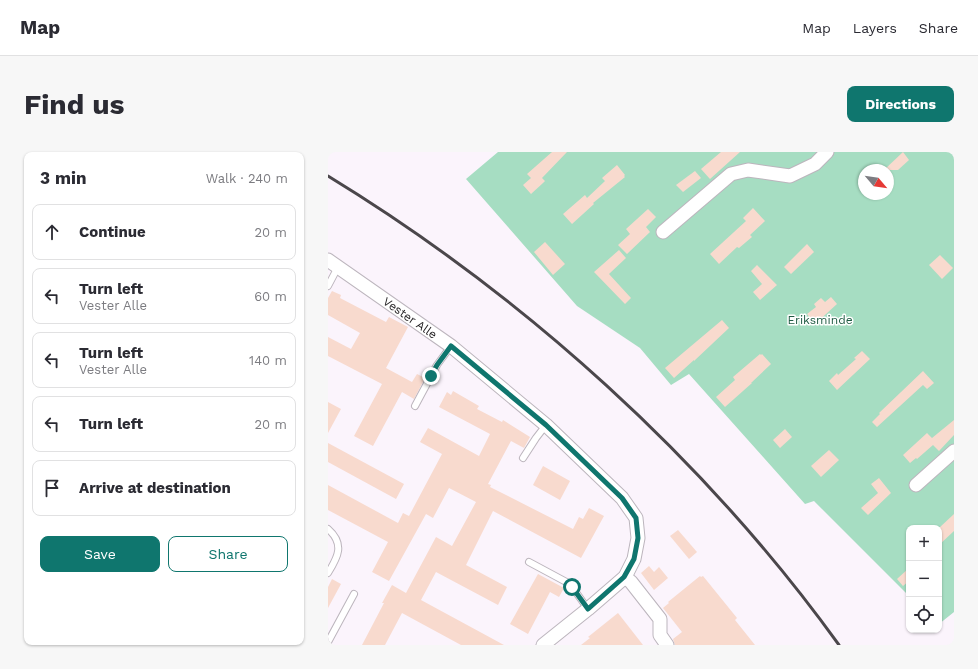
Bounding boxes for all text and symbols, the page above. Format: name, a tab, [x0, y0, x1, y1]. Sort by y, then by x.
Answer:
text: Map	[20, 16, 60, 39]
text: Map	[802, 20, 831, 36]
text: Layers	[853, 20, 897, 36]
text: Share	[919, 20, 958, 36]
button: Directions	[847, 86, 954, 122]
text: Find us	[24, 88, 124, 121]
north arrow	[858, 164, 894, 200]
text: 3 min	[40, 168, 86, 188]
text: Walk · 240 m	[206, 171, 288, 186]
icon: ahead	[41, 221, 63, 243]
text: Continue	[79, 223, 146, 241]
text: 20 m	[255, 225, 287, 240]
text: Turn left	[79, 280, 143, 298]
icon: left	[41, 285, 63, 307]
text: 60 m	[254, 289, 287, 304]
street label: Vester Alle	[380, 294, 440, 342]
text: Vester Alle	[79, 298, 147, 313]
park label: Eriksminde	[787, 313, 853, 327]
text: Turn left	[79, 344, 143, 362]
icon: left	[41, 349, 63, 371]
text: 140 m	[249, 353, 287, 368]
text: Vester Alle	[79, 362, 147, 377]
route end	[422, 367, 440, 385]
icon: left	[41, 413, 63, 435]
text: Turn left	[79, 415, 143, 433]
text: 20 m	[255, 417, 287, 432]
icon: arrive	[41, 477, 63, 499]
text: Arrive at destination	[79, 479, 231, 497]
map controls	[906, 525, 942, 633]
button: +	[906, 525, 942, 561]
button: Save	[40, 536, 160, 572]
button: Share	[168, 536, 288, 572]
button: −	[906, 561, 942, 597]
route start	[563, 578, 581, 596]
button: locate	[906, 597, 942, 633]

